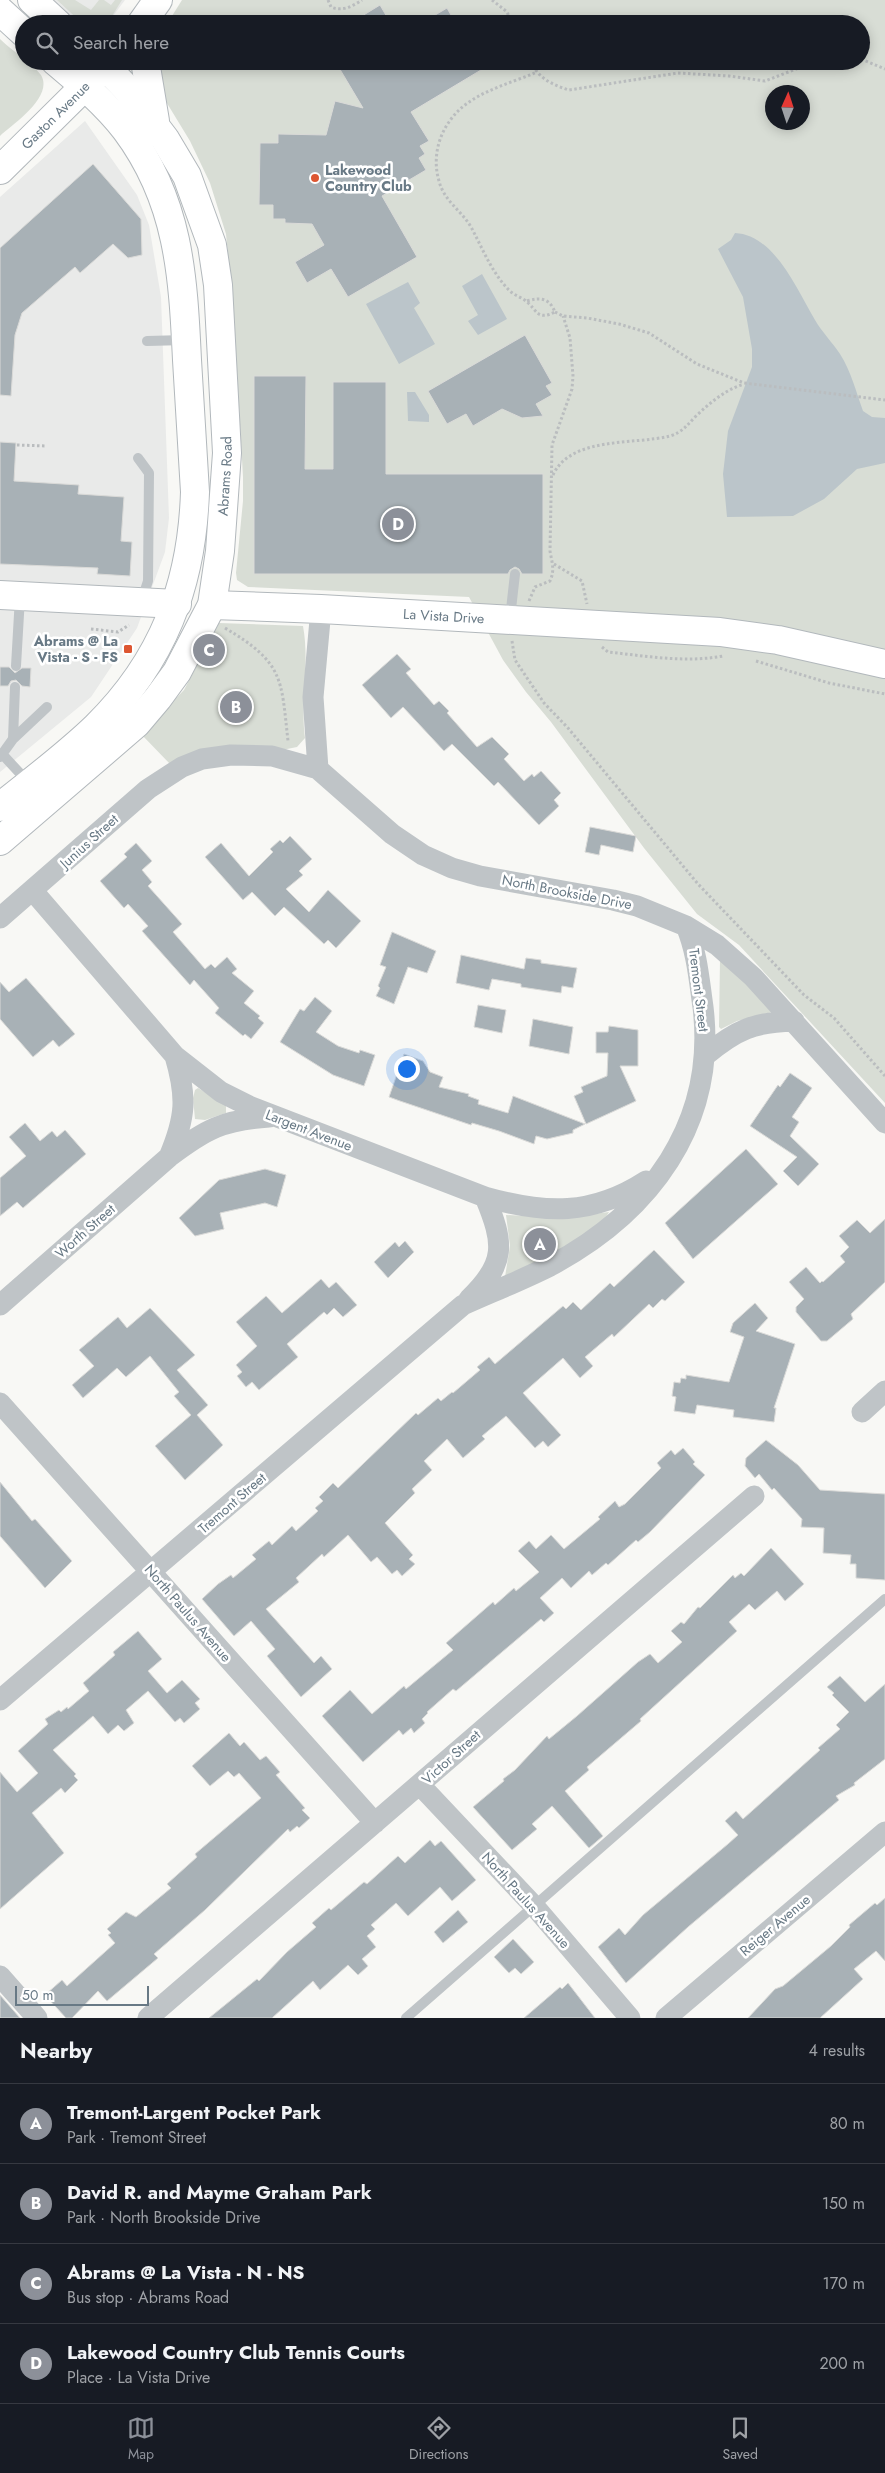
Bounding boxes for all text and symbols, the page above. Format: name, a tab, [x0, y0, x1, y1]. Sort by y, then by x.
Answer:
search box	[15, 15, 870, 70]
icon: search	[33, 29, 61, 57]
text: Search here	[73, 29, 169, 56]
street label: Gaston Avenue	[17, 77, 94, 154]
north arrow	[765, 85, 810, 130]
place label: Lakewood Country Club	[325, 160, 412, 196]
marker: Lakewood Country Club	[309, 172, 321, 184]
street label: Abrams Road	[213, 436, 237, 517]
pin: D	[382, 505, 414, 543]
street label: La Vista Drive	[403, 604, 485, 628]
place label: Abrams @ La Vista - S - FS	[33, 631, 118, 667]
pin: C	[193, 631, 225, 669]
marker: Abrams @ La Vista - S - FS	[122, 643, 134, 655]
pin: B	[220, 688, 252, 726]
street label: Junius Street	[54, 809, 123, 874]
street label: North Brookside Drive	[500, 870, 634, 914]
street label: Tremont Street	[684, 947, 714, 1034]
your location	[394, 1056, 420, 1082]
street label: Largent Avenue	[263, 1104, 355, 1156]
street label: Worth Street	[51, 1199, 120, 1263]
pin: A	[524, 1225, 556, 1263]
street label: Tremont Street	[194, 1467, 271, 1538]
street label: North Paulus Avenue	[140, 1560, 236, 1666]
street label: Victor Street	[417, 1725, 485, 1789]
street label: North Paulus Avenue	[477, 1847, 575, 1953]
street label: Reiger Avenue	[735, 1890, 815, 1960]
scale bar	[15, 1983, 149, 2006]
text: 50 m	[22, 1985, 53, 2005]
text: Nearby	[20, 2036, 92, 2066]
text: 4 results	[809, 2039, 865, 2062]
text: Tremont-Largent Pocket Park	[67, 2099, 321, 2126]
text: A	[30, 2112, 42, 2135]
text: 80 m	[829, 2112, 865, 2135]
text: Park · Tremont Street	[67, 2126, 206, 2149]
text: David R. and Mayme Graham Park	[67, 2179, 372, 2206]
text: B	[31, 2192, 41, 2215]
text: 150 m	[822, 2192, 865, 2215]
text: Park · North Brookside Drive	[67, 2206, 261, 2229]
text: Abrams @ La Vista - N - NS	[67, 2259, 304, 2286]
text: C	[30, 2272, 42, 2295]
text: 170 m	[823, 2272, 865, 2295]
text: Bus stop · Abrams Road	[67, 2286, 229, 2309]
text: Lakewood Country Club Tennis Courts	[67, 2339, 405, 2366]
text: D	[30, 2352, 42, 2375]
text: 200 m	[819, 2352, 865, 2375]
text: Place · La Vista Drive	[67, 2366, 210, 2389]
tab: Map	[127, 2414, 155, 2464]
tab: Directions	[409, 2414, 468, 2464]
tab: Saved	[722, 2414, 758, 2464]

